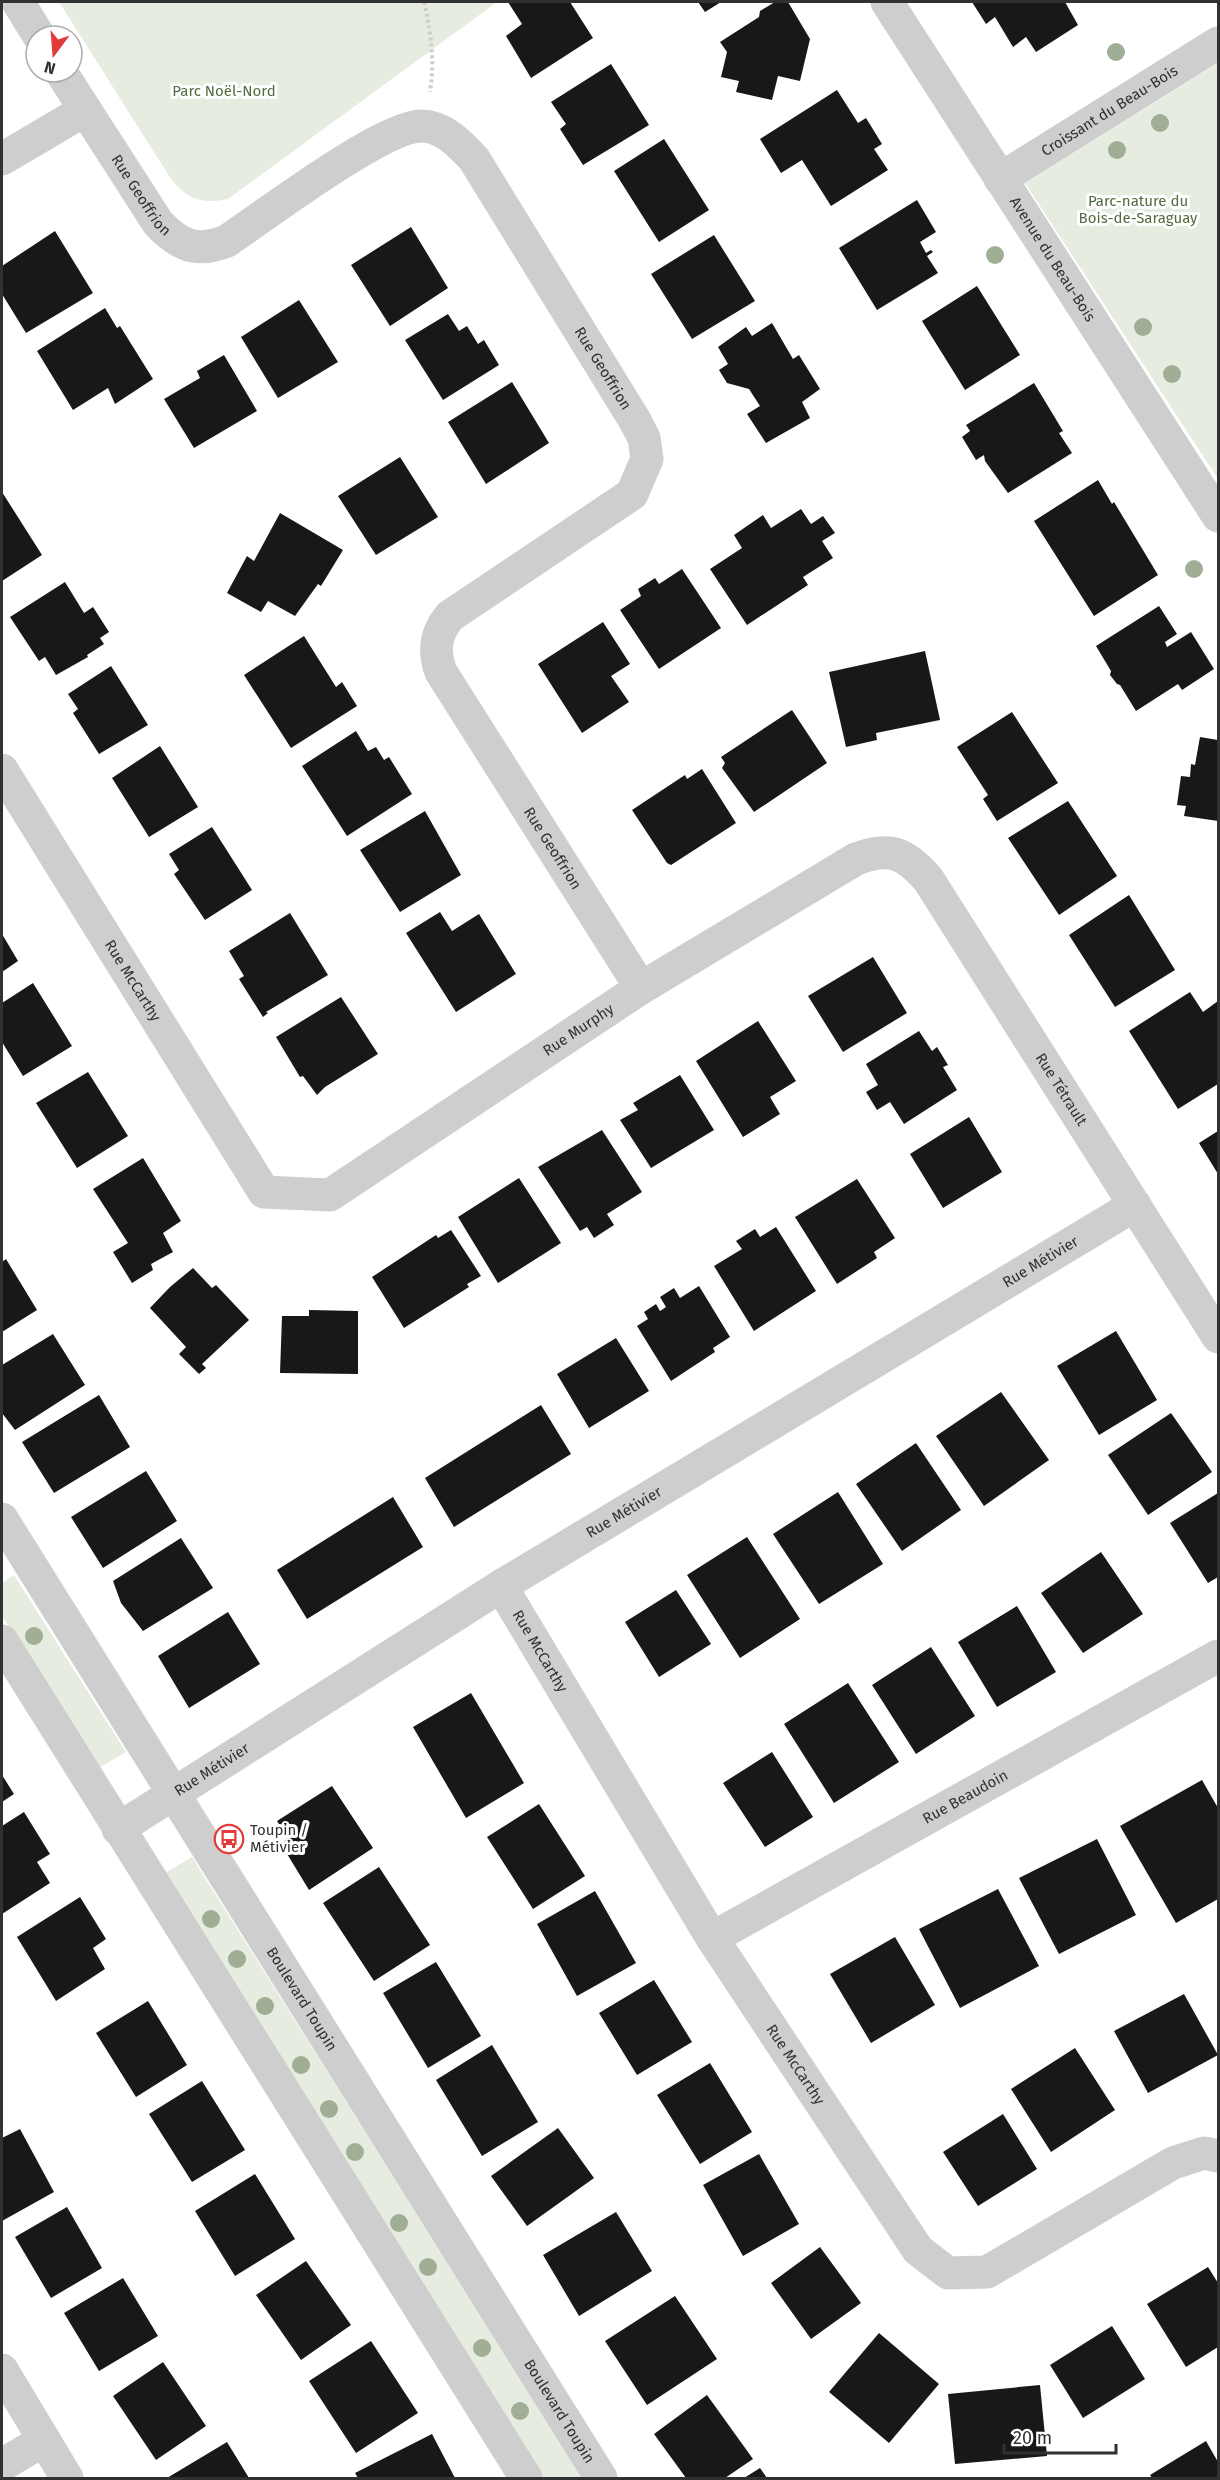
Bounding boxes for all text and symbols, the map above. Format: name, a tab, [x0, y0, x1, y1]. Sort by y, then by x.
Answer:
north arrow	[24, 24, 84, 84]
text: N	[42, 57, 58, 79]
street label: Croissant du Beau-Bois	[1038, 61, 1181, 160]
park label: Parc Noël-Nord	[172, 82, 276, 100]
street label: Rue Geoffrion	[107, 151, 175, 240]
park label: Parc-nature du Bois-de-Saraguay	[1079, 192, 1198, 227]
street label: Avenue du Beau-Bois	[1006, 194, 1099, 325]
street label: Rue Geoffrion	[571, 324, 635, 413]
street label: Rue Geoffrion	[520, 804, 585, 893]
street label: Rue McCarthy	[101, 937, 165, 1025]
street label: Rue Murphy	[539, 999, 618, 1060]
street label: Rue Tétrault	[1032, 1050, 1091, 1130]
street label: Rue Métivier	[999, 1232, 1082, 1291]
street label: Rue Métivier	[583, 1482, 665, 1542]
street label: Rue McCarthy	[509, 1607, 572, 1696]
street label: Rue Métivier	[171, 1739, 253, 1800]
street label: Rue Beaudoin	[920, 1766, 1011, 1828]
place label: Toupin / Métivier	[250, 1821, 308, 1856]
bus stop icon: Toupin / Métivier	[213, 1823, 245, 1855]
street label: Boulevard Toupin	[263, 1944, 341, 2054]
street label: Rue McCarthy	[763, 2021, 829, 2109]
street label: Boulevard Toupin	[520, 2356, 598, 2467]
scale bar	[1004, 2417, 1116, 2455]
text: 20 m	[1013, 2427, 1052, 2449]

